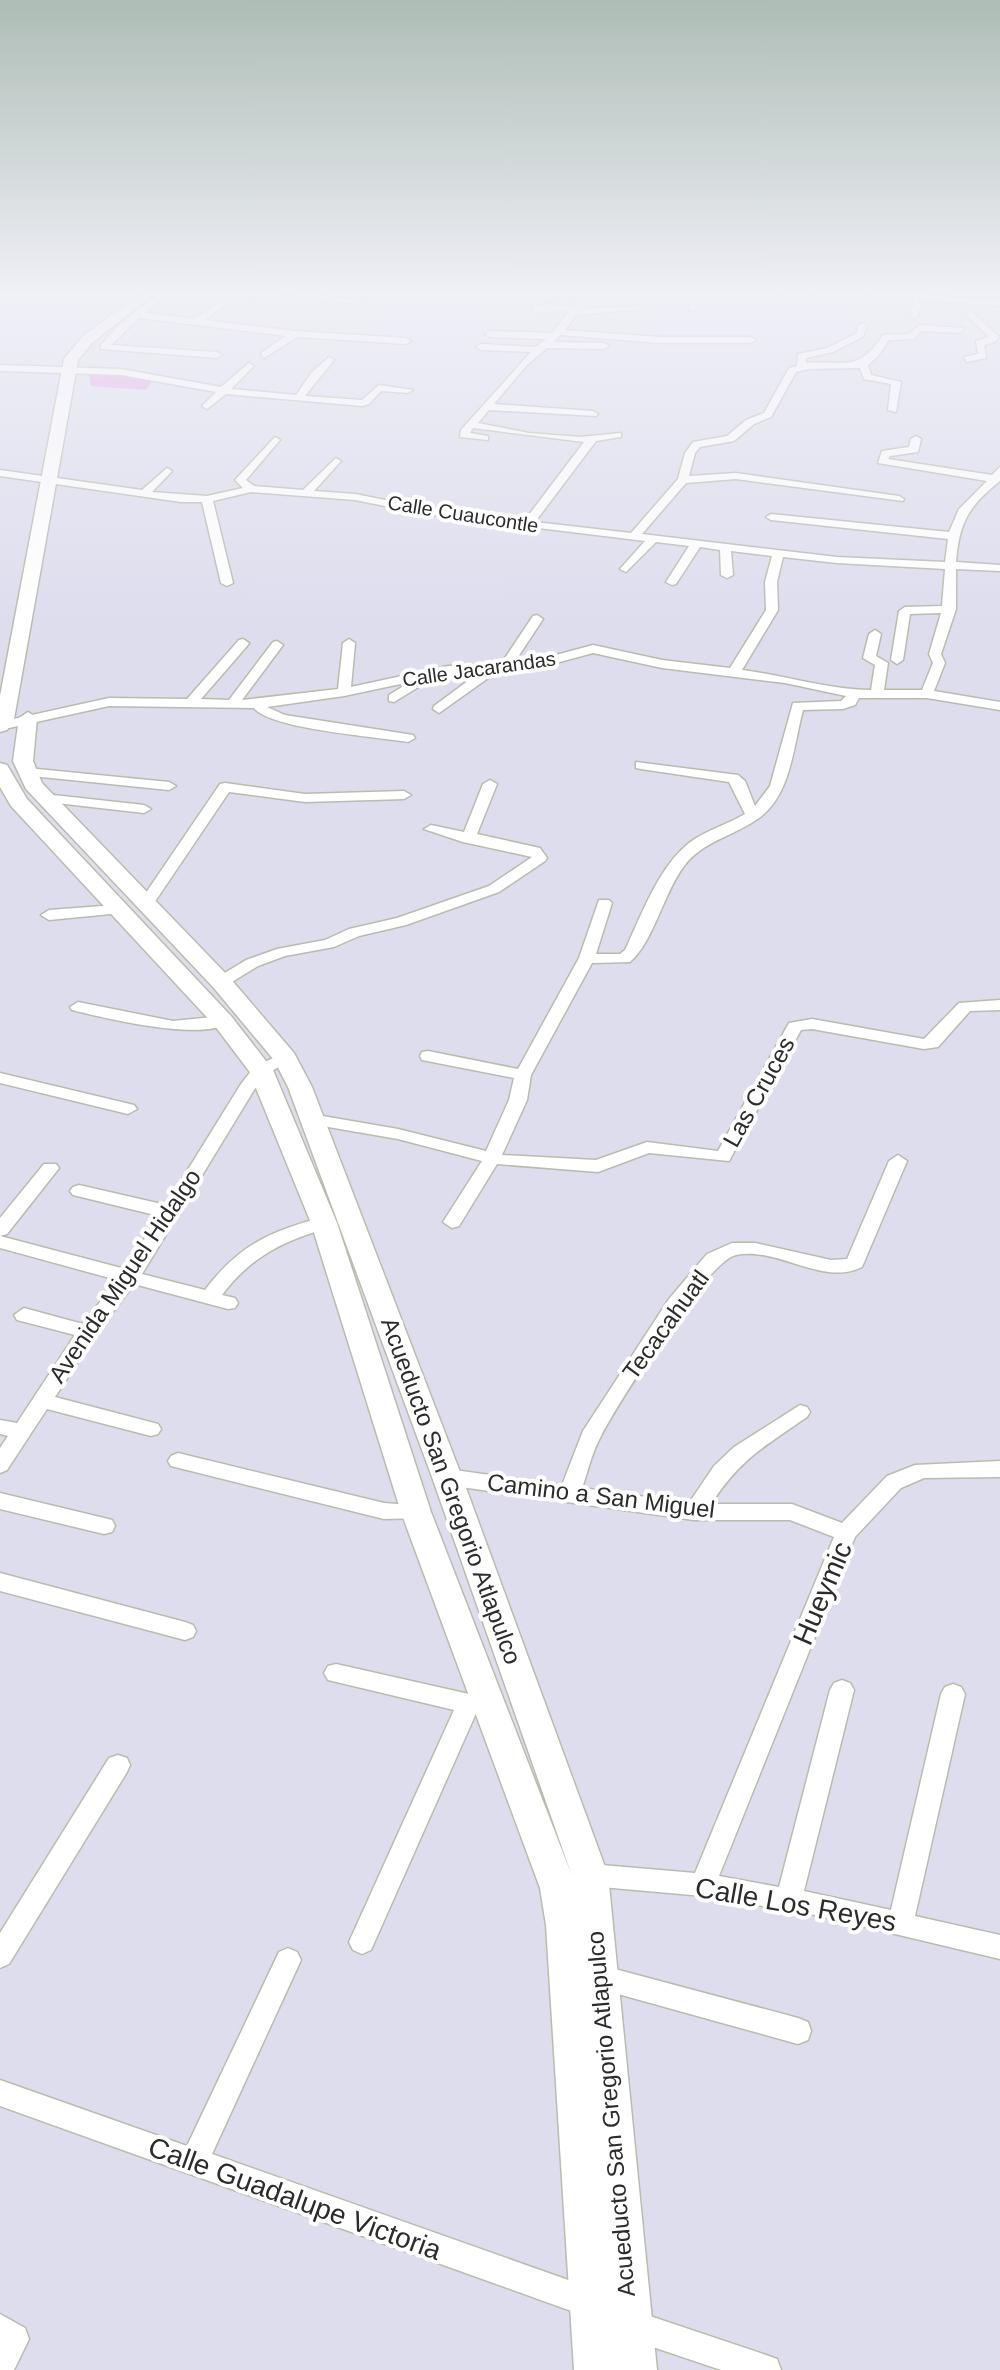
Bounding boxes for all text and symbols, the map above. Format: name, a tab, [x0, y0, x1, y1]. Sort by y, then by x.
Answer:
street label: Calle Cuaucontle	[386, 491, 540, 537]
street label: Calle Jacarandas	[401, 647, 557, 691]
street label: Las Cruces	[717, 1032, 800, 1151]
street label: Avenida Miguel Hidalgo	[43, 1164, 206, 1388]
street label: Tecacahuatl	[617, 1265, 714, 1384]
street label: Acueducto San Gregorio Atlapulco	[376, 1314, 527, 1668]
street label: Camino a San Miguel	[486, 1468, 717, 1523]
street label: Hueymic	[787, 1537, 858, 1649]
street label: Calle Los Reyes	[693, 1872, 899, 1937]
street label: Acueducto San Gregorio Atlapulco	[581, 1930, 640, 2298]
street label: Calle Guadalupe Victoria	[144, 2131, 446, 2266]

